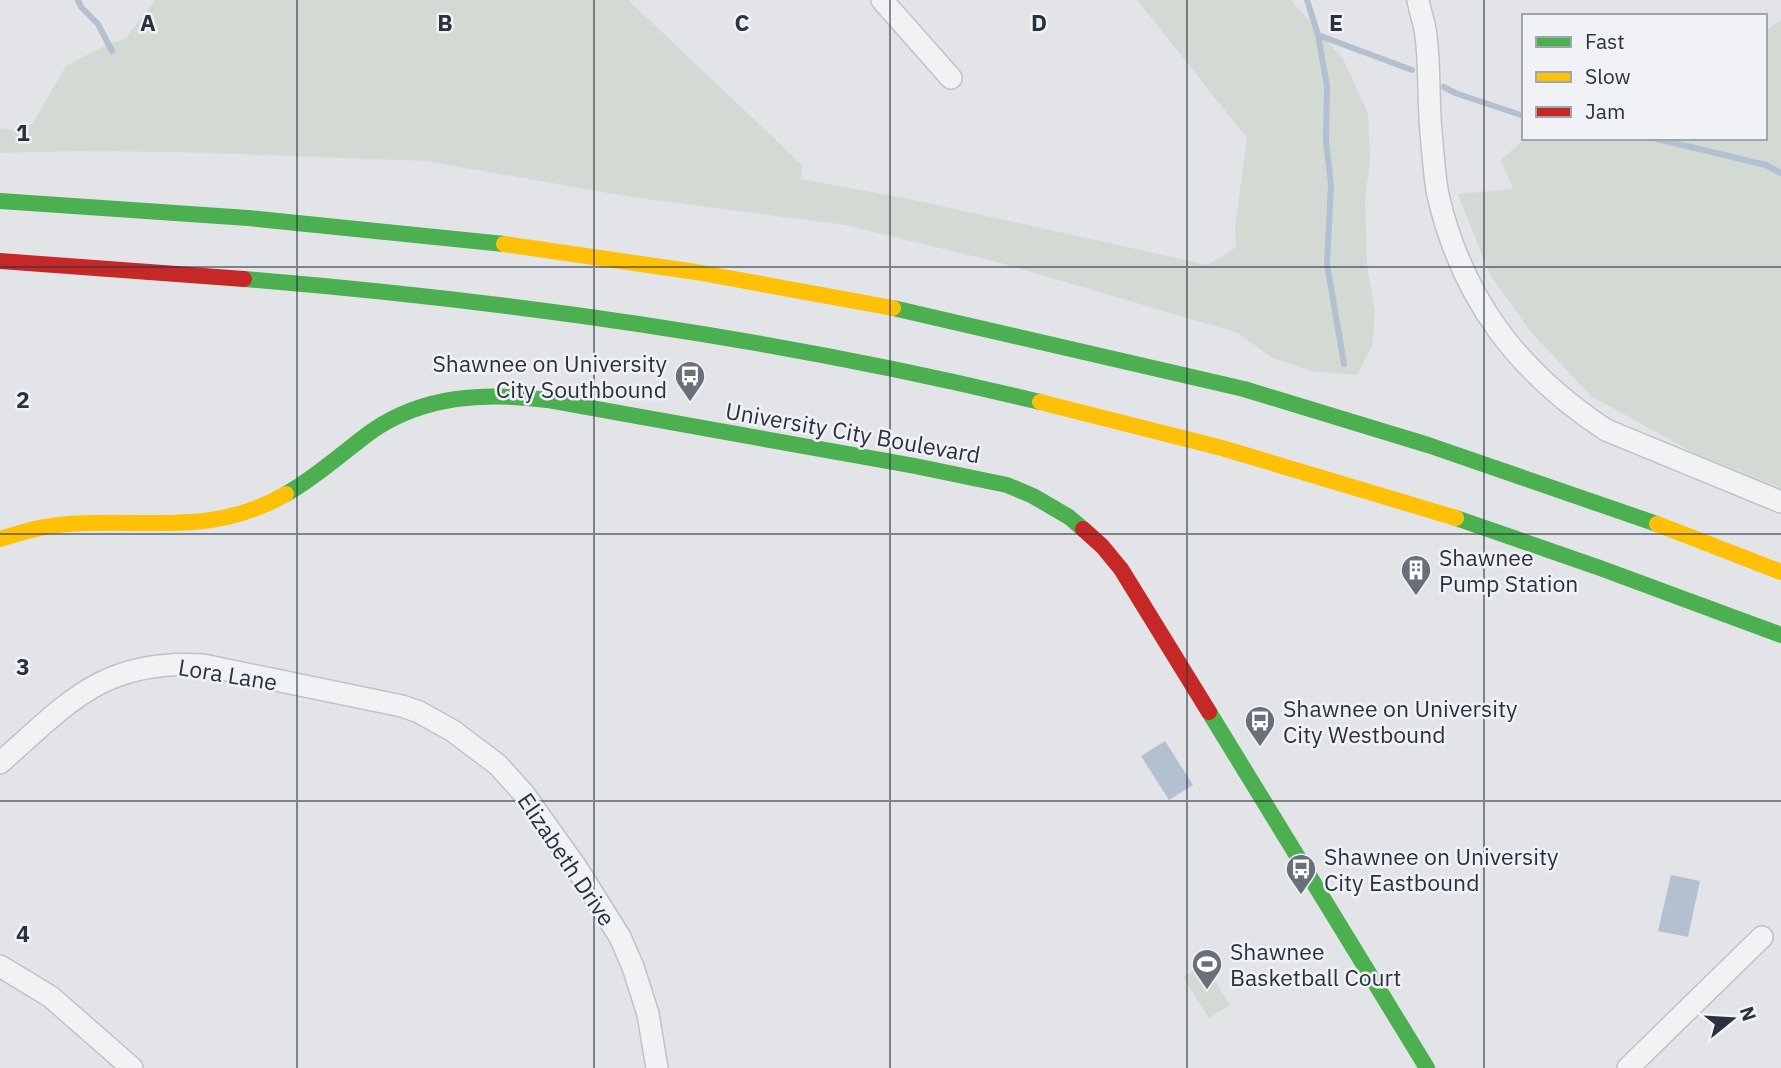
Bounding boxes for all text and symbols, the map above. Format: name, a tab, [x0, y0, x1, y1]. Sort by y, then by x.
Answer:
text: A	[140, 7, 156, 37]
text: B	[437, 7, 453, 37]
text: C	[735, 7, 750, 37]
text: D	[1031, 7, 1047, 37]
text: E	[1329, 7, 1343, 37]
legend	[1522, 14, 1767, 140]
text: Fast	[1585, 27, 1625, 55]
text: Slow	[1585, 62, 1631, 90]
text: Jam	[1585, 97, 1625, 125]
text: 1	[16, 117, 30, 147]
place label: Shawnee on University City Southbound	[432, 348, 668, 404]
bus stop icon: Shawnee on University City Southbound	[673, 359, 707, 403]
text: 2	[16, 384, 30, 414]
street label: University City Boulevard	[723, 395, 983, 469]
place label: Shawnee Pump Station	[1439, 542, 1578, 598]
building icon: Shawnee Pump Station	[1399, 553, 1433, 597]
text: 3	[16, 651, 30, 681]
street label: Lora Lane	[176, 651, 280, 697]
place label: Shawnee on University City Westbound	[1283, 693, 1518, 749]
bus stop icon: Shawnee on University City Westbound	[1243, 704, 1277, 748]
street label: Elizabeth Drive	[511, 787, 623, 931]
place label: Shawnee on University City Eastbound	[1324, 841, 1559, 897]
bus stop icon: Shawnee on University City Eastbound	[1284, 852, 1318, 896]
text: 4	[16, 918, 30, 948]
place label: Shawnee Basketball Court	[1230, 936, 1401, 992]
sports icon: Shawnee Basketball Court	[1190, 947, 1224, 991]
north arrow	[1697, 984, 1767, 1054]
text: N	[1735, 1003, 1762, 1024]

